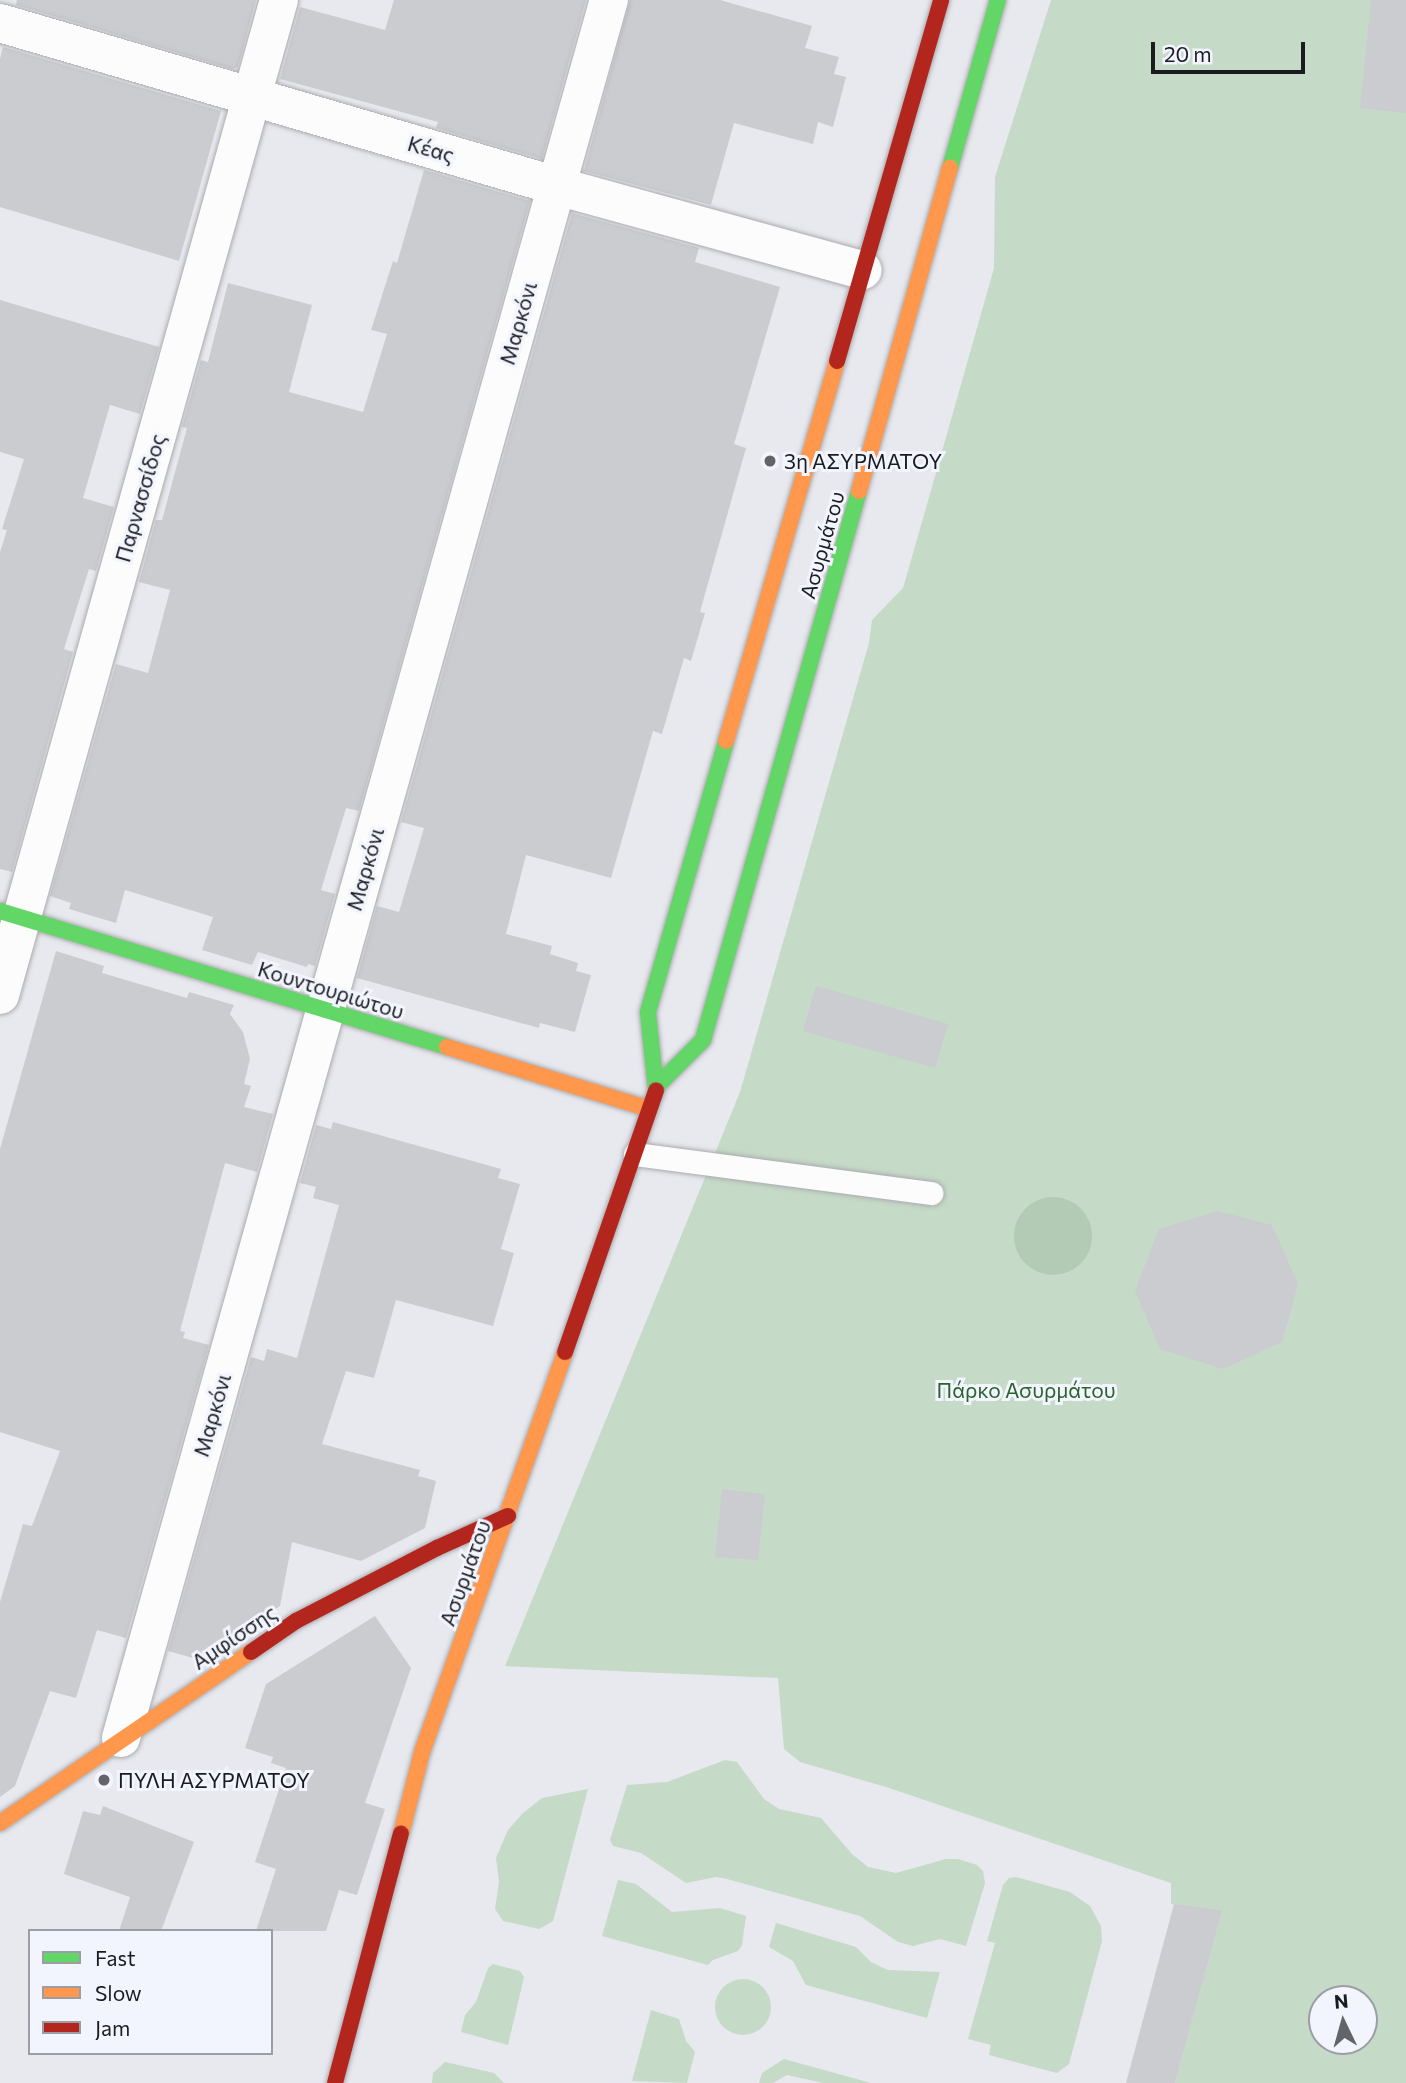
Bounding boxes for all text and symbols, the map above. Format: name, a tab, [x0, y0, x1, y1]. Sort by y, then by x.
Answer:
scale bar	[1154, 28, 1308, 72]
text: 20 m	[1164, 41, 1212, 66]
street label: Κέας	[405, 130, 457, 168]
street label: Μαρκόνι	[494, 278, 542, 368]
street label: Παρνασσίδος	[110, 431, 170, 565]
place label: 3η ΑΣΥΡΜΑΤΟΥ	[784, 448, 942, 474]
marker: 3η ΑΣΥΡΜΑΤΟΥ	[762, 453, 778, 469]
street label: Ασυρμάτου	[795, 488, 849, 602]
street label: Μαρκόνι	[341, 824, 389, 914]
street label: Κουντουριώτου	[255, 956, 407, 1024]
street label: Μαρκόνι	[188, 1370, 236, 1460]
park label: Πάρκο Ασυρμάτου	[936, 1377, 1116, 1403]
street label: Ασυρμάτου	[434, 1517, 496, 1629]
street label: Αμφίσσης	[187, 1599, 281, 1675]
place label: ΠΥΛΗ ΑΣΥΡΜΑΤΟΥ	[118, 1767, 310, 1793]
marker: ΠΥΛΗ ΑΣΥΡΜΑΤΟΥ	[96, 1772, 112, 1788]
legend	[28, 1929, 273, 2055]
text: Fast	[95, 1945, 136, 1970]
text: Slow	[95, 1980, 142, 2005]
north arrow	[1308, 1985, 1378, 2055]
text: N	[1333, 1988, 1349, 2013]
text: Jam	[95, 2015, 130, 2040]

